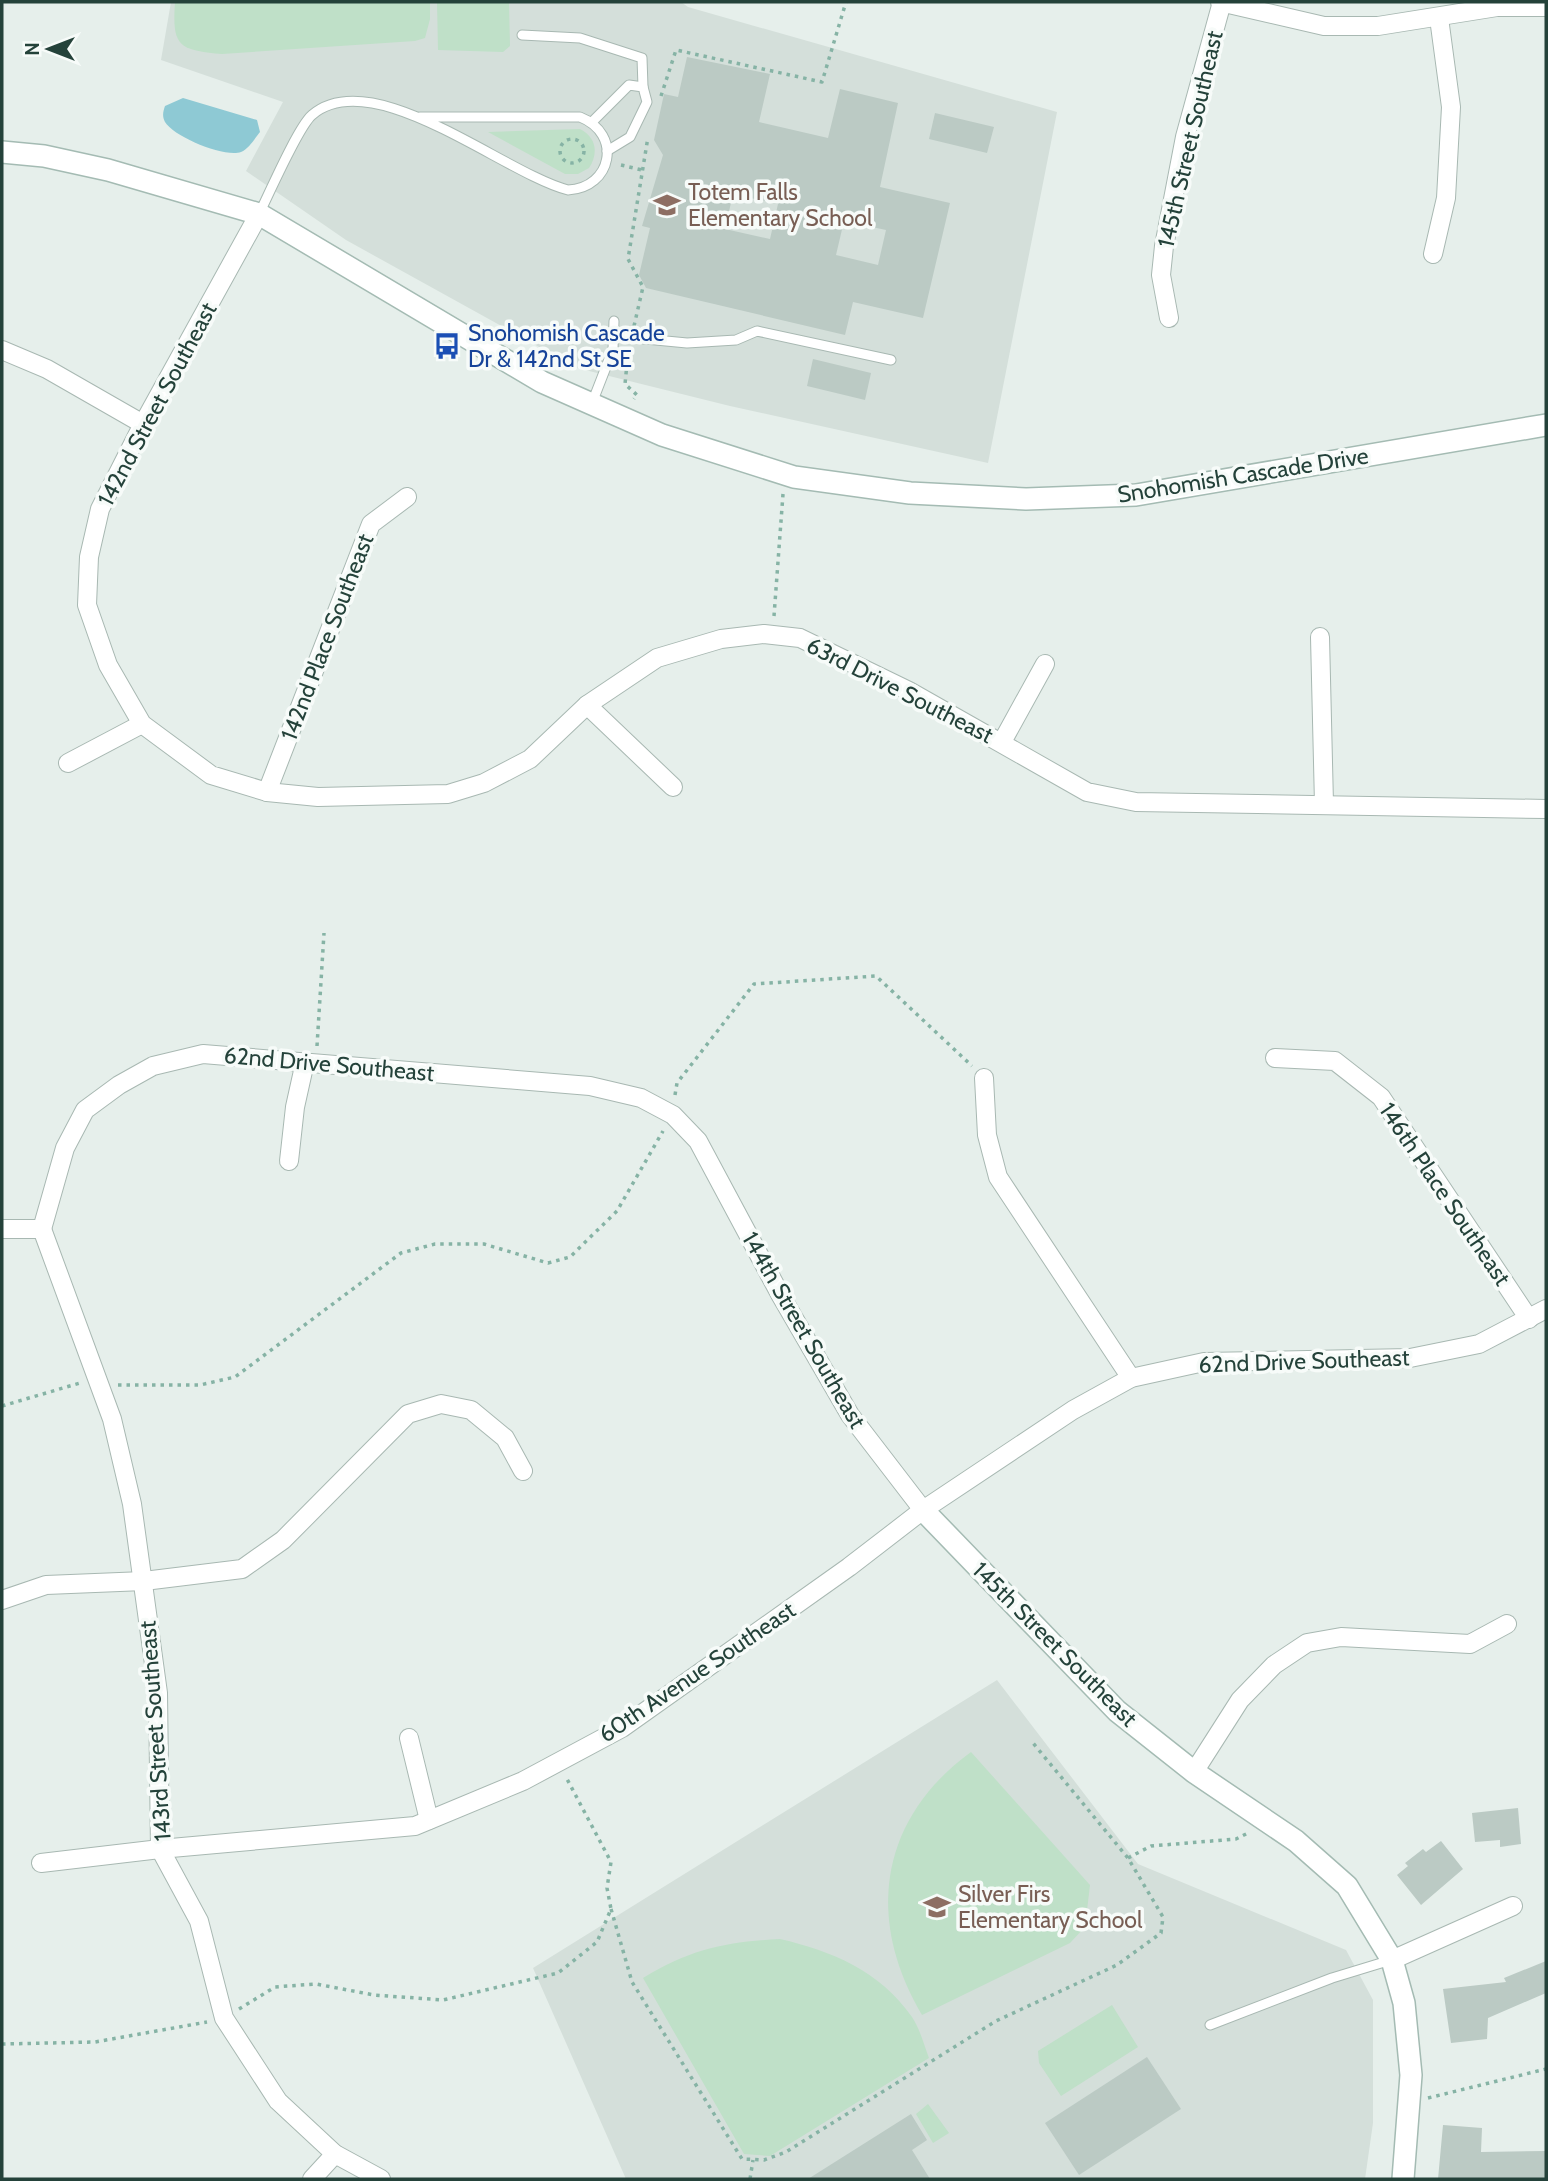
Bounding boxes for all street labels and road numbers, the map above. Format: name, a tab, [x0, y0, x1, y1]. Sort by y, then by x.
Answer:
street label: 145th Street Southeast	[1151, 28, 1229, 250]
street label: 142nd Street Southeast	[92, 297, 223, 511]
street label: Snohomish Cascade Drive	[1116, 441, 1371, 509]
street label: 142nd Place Southeast	[275, 530, 379, 744]
street label: 63rd Drive Southeast	[802, 631, 998, 749]
street label: 62nd Drive Southeast	[223, 1041, 436, 1087]
street label: 146th Place Southeast	[1373, 1097, 1517, 1291]
street label: 144th Street Southeast	[736, 1227, 872, 1433]
street label: 62nd Drive Southeast	[1198, 1343, 1410, 1379]
street label: 145th Street Southeast	[967, 1556, 1143, 1732]
street label: 60th Avenue Southeast	[593, 1596, 801, 1748]
street label: 143rd Street Southeast	[133, 1620, 177, 1842]

